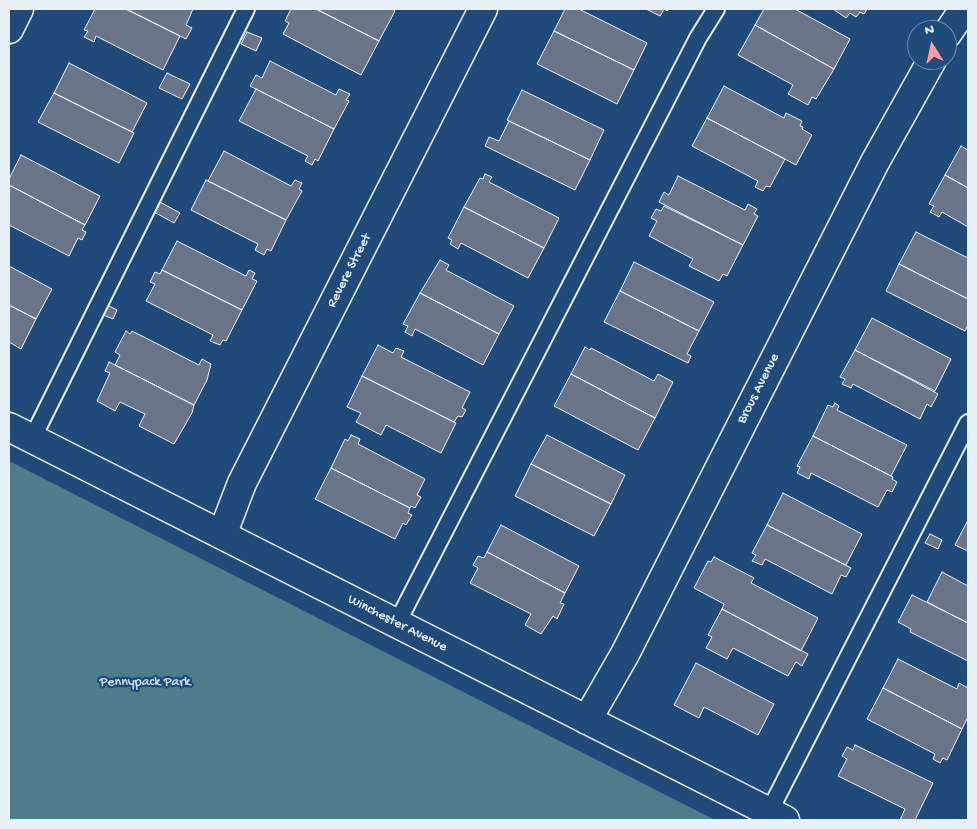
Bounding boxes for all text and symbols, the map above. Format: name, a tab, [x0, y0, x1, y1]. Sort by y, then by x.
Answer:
north arrow	[907, 20, 957, 70]
text: N	[923, 22, 935, 40]
street label: Revere Street	[324, 231, 376, 311]
street label: Brous Avenue	[734, 351, 784, 427]
street label: Winchester Avenue	[344, 592, 450, 656]
park label: Pennypack Park	[100, 675, 190, 691]

